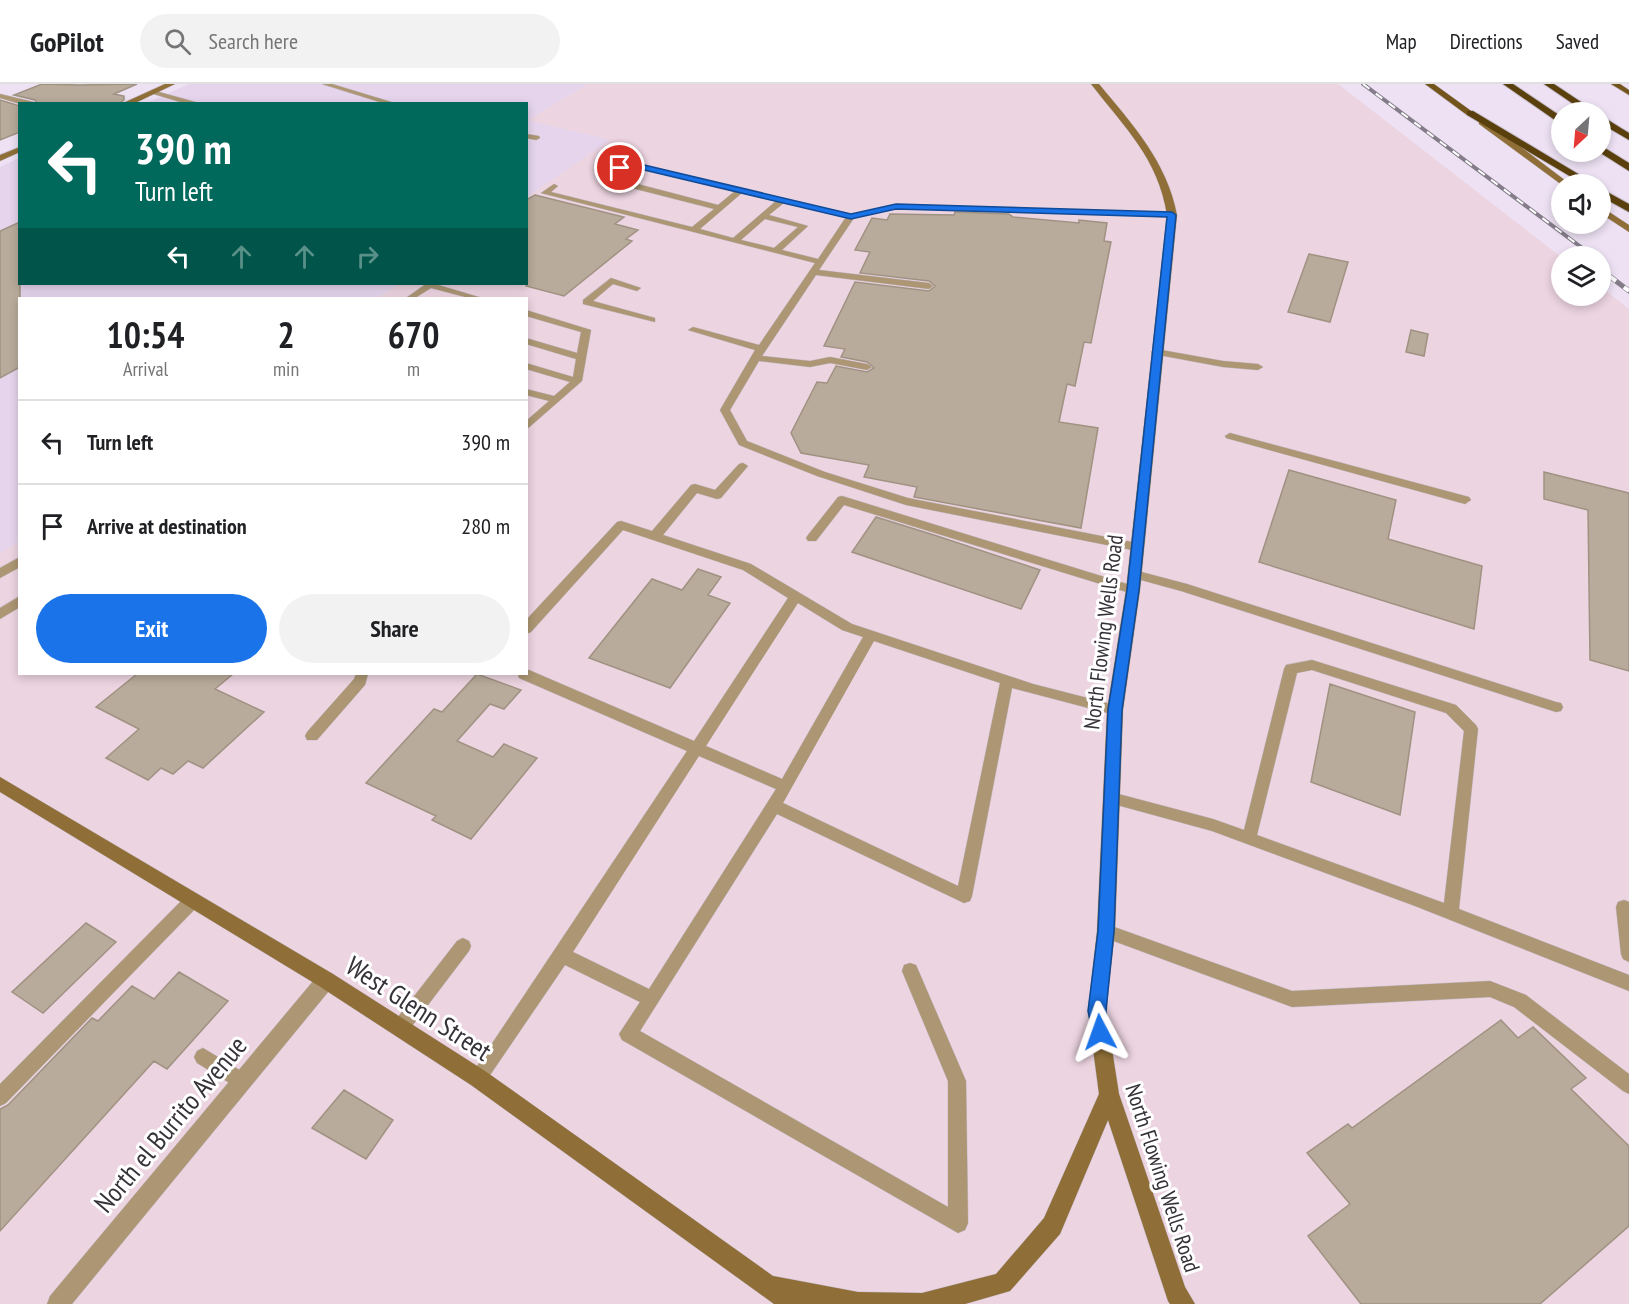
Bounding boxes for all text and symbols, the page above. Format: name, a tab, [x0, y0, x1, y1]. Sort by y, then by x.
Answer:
search box	[140, 14, 560, 68]
text: GoPilot	[30, 23, 104, 60]
icon: search	[161, 25, 194, 58]
text: Search here	[209, 27, 298, 55]
text: Map	[1386, 28, 1417, 55]
text: Directions	[1450, 28, 1523, 55]
text: Saved	[1556, 28, 1599, 55]
north arrow	[1551, 102, 1611, 162]
map controls	[1551, 102, 1611, 306]
text: 390 m	[135, 121, 232, 176]
icon: left	[36, 126, 114, 204]
pin	[594, 142, 645, 193]
icon: arrive	[603, 151, 636, 184]
text: Turn left	[135, 174, 213, 208]
button: sound	[1551, 174, 1611, 234]
icon: left	[162, 240, 195, 273]
icon: ahead	[225, 240, 258, 273]
icon: ahead	[288, 240, 321, 273]
icon: right	[351, 240, 384, 273]
button: layers	[1551, 246, 1611, 306]
text: 10:54	[107, 311, 184, 358]
text: 2	[277, 311, 295, 358]
text: 670	[388, 311, 439, 358]
text: Arrival	[123, 356, 168, 382]
text: min	[273, 356, 299, 382]
text: m	[407, 356, 420, 382]
icon: left	[36, 426, 69, 459]
text: Turn left	[87, 428, 153, 456]
text: 390 m	[461, 428, 510, 456]
icon: arrive	[36, 510, 69, 543]
text: Arrive at destination	[87, 512, 247, 540]
text: 280 m	[461, 512, 510, 540]
street label: North Flowing Wells Road	[1077, 533, 1129, 731]
button: Exit	[36, 594, 267, 663]
button: Share	[279, 594, 510, 663]
street label: West Glenn Street	[340, 948, 499, 1068]
position arrow	[1068, 1000, 1132, 1064]
street label: North el Burrito Avenue	[86, 1029, 254, 1219]
street label: North Flowing Wells Road	[1119, 1080, 1207, 1276]

